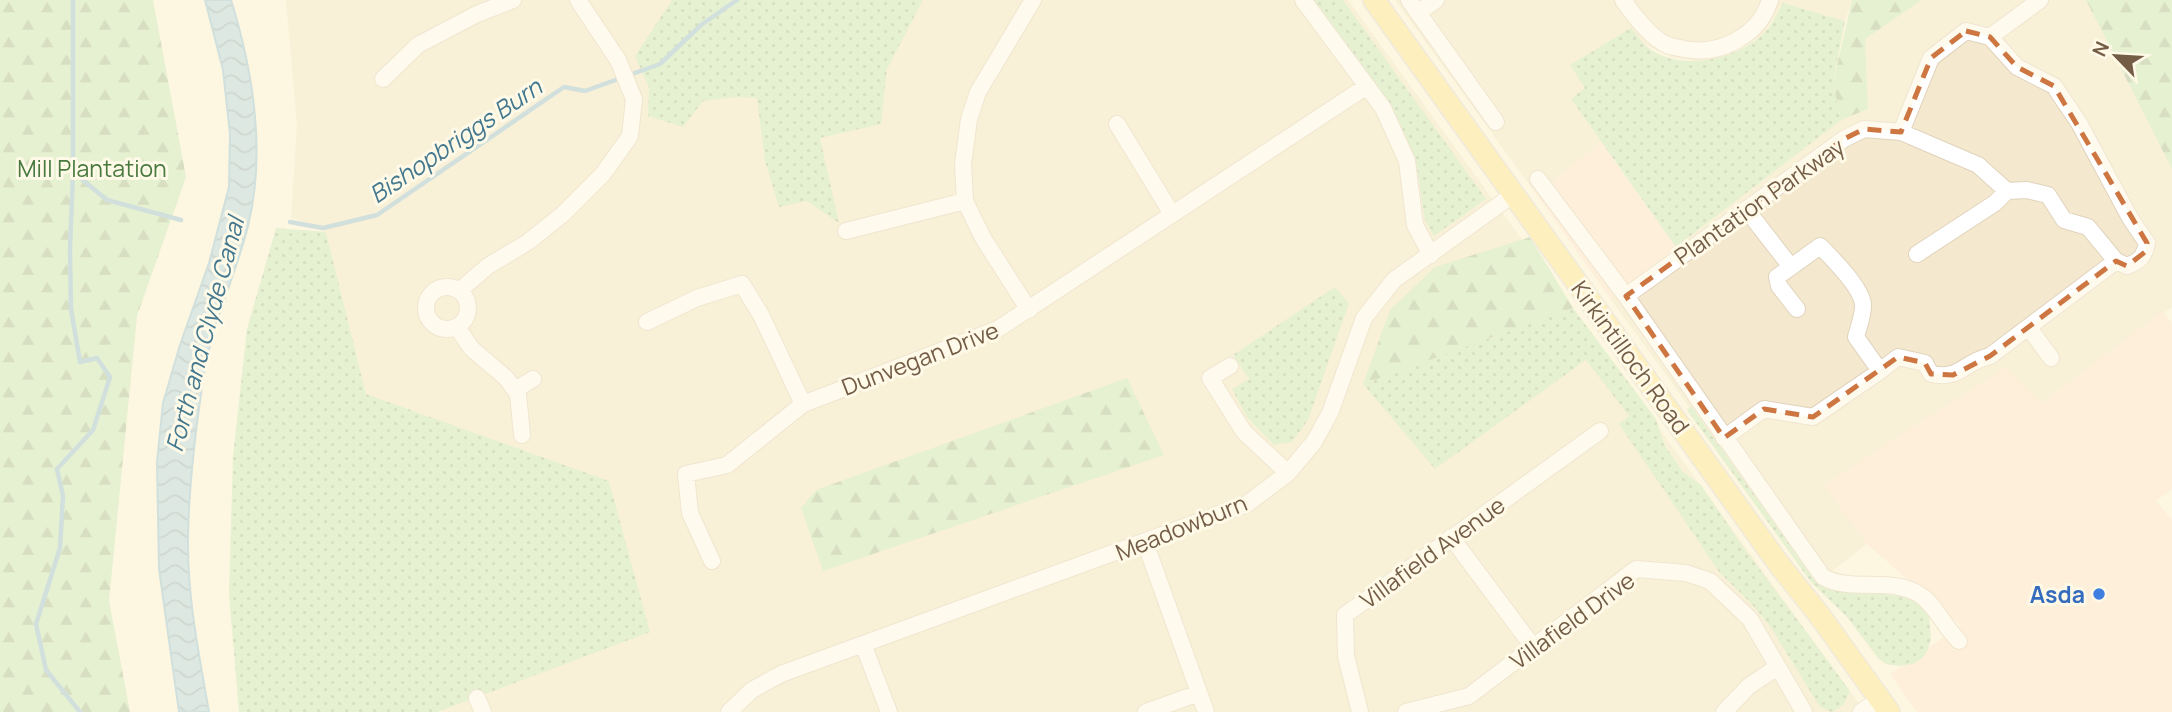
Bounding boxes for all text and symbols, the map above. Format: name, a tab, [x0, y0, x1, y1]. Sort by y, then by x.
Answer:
north arrow	[2081, 21, 2151, 91]
text: N	[2086, 37, 2115, 60]
water label: Bishopbriggs Burn	[362, 70, 548, 210]
street label: Plantation Parkway	[1667, 130, 1851, 272]
park label: Mill Plantation	[17, 152, 167, 184]
water label: Forth and Clyde Canal	[157, 210, 252, 455]
street label: Kirkintilloch Road	[1565, 274, 1697, 440]
street label: Dunvegan Drive	[837, 313, 1003, 403]
street label: Meadowburn	[1111, 486, 1251, 568]
street label: Villafield Avenue	[1353, 489, 1511, 615]
street label: Villafield Drive	[1503, 564, 1641, 676]
place label: Asda	[2030, 578, 2085, 610]
marker: Asda	[2091, 586, 2107, 602]

